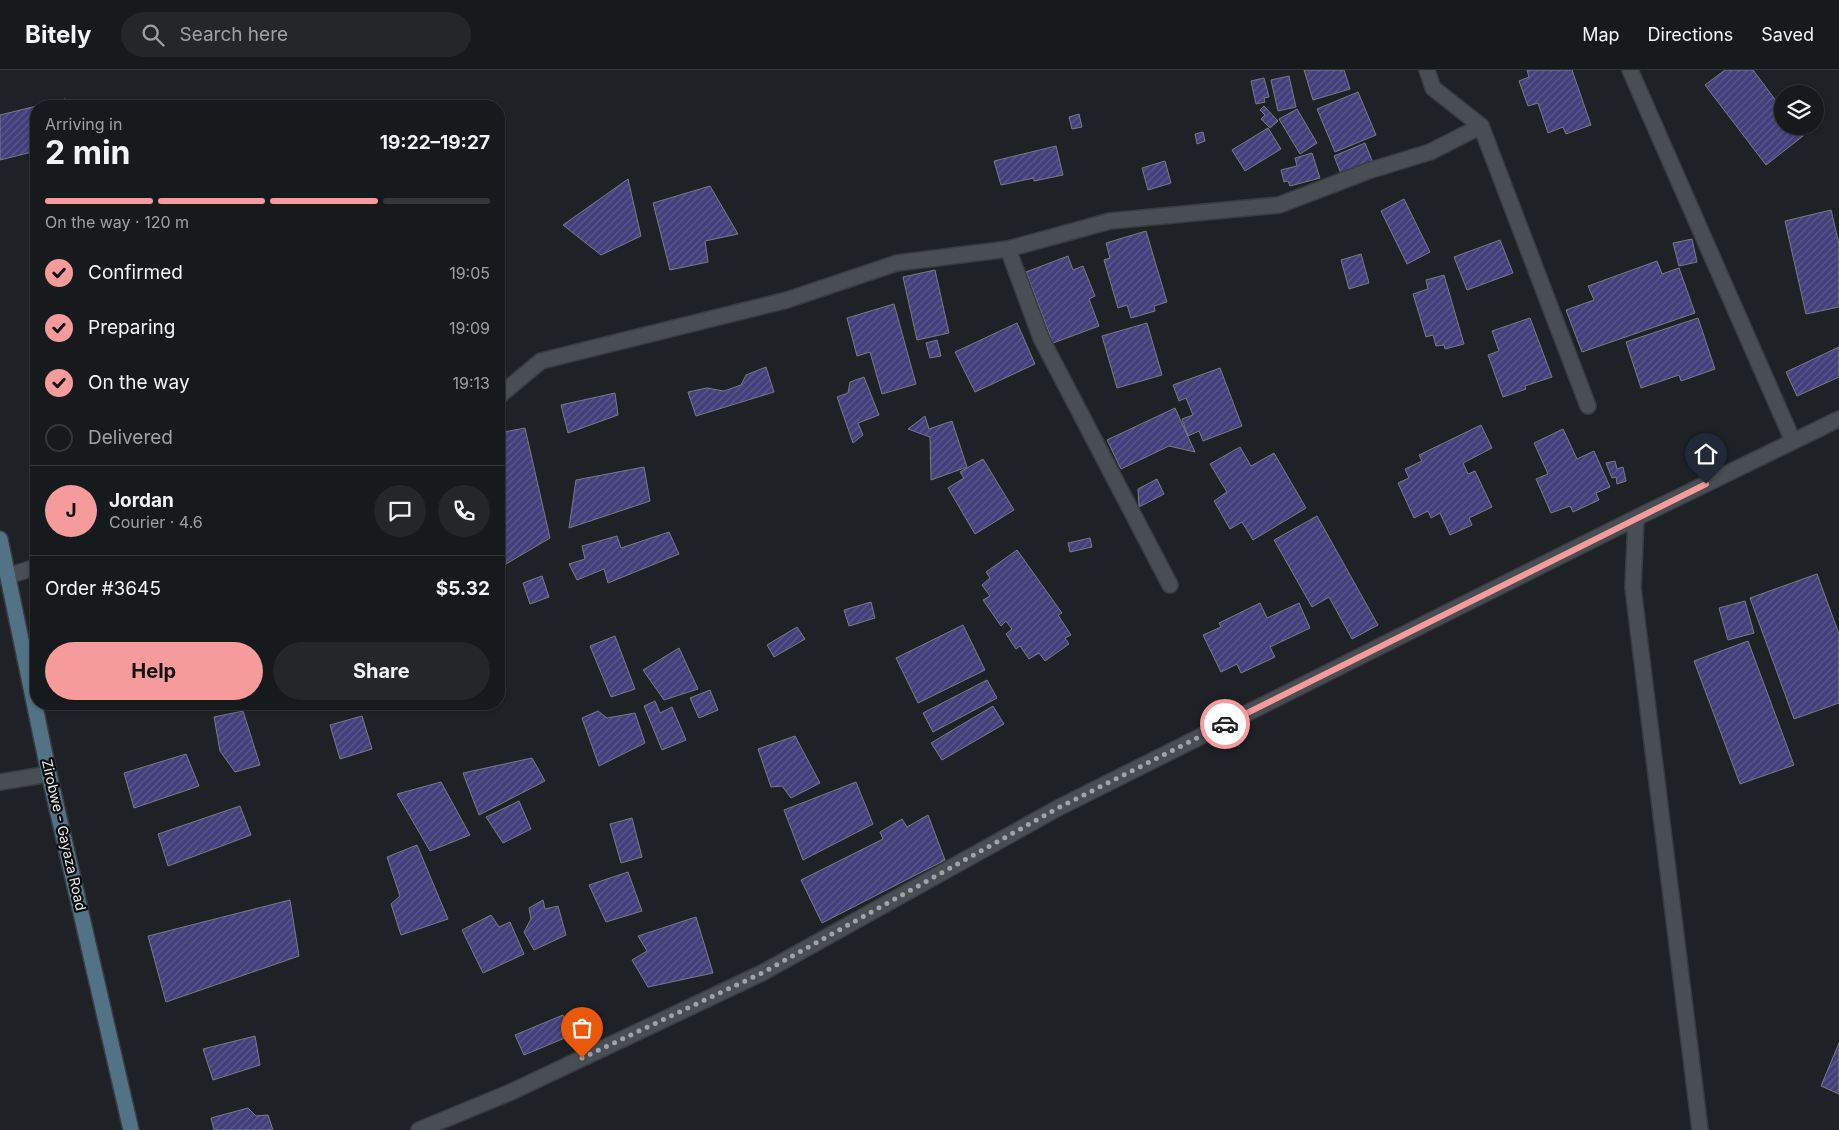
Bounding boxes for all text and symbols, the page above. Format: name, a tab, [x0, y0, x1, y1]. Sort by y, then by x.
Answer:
search box	[121, 12, 471, 57]
text: Bitely	[25, 20, 91, 49]
icon: search	[139, 21, 167, 49]
text: Search here	[179, 23, 288, 46]
text: Map	[1582, 24, 1620, 45]
text: Directions	[1648, 24, 1733, 45]
text: Saved	[1761, 24, 1814, 45]
map controls	[1774, 85, 1824, 135]
button: layers	[1774, 85, 1824, 135]
text: Arriving in	[45, 114, 122, 134]
text: 19:22–19:27	[380, 131, 490, 154]
text: 2 min	[45, 133, 131, 172]
text: On the way · 120 m	[45, 212, 189, 232]
icon: check	[45, 259, 73, 287]
text: Confirmed	[88, 261, 183, 284]
text: 19:05	[449, 263, 490, 283]
icon: check	[45, 314, 73, 342]
text: Preparing	[88, 316, 175, 339]
text: 19:09	[449, 318, 490, 338]
icon: check	[45, 369, 73, 397]
text: On the way	[88, 371, 190, 394]
text: 19:13	[453, 373, 490, 393]
text: Delivered	[88, 426, 173, 449]
pin	[1685, 433, 1727, 484]
icon: home	[1692, 440, 1720, 468]
button: chat	[374, 485, 426, 537]
button: phone	[438, 485, 490, 537]
text: Jordan	[109, 489, 174, 512]
text: J	[65, 499, 77, 522]
text: Courier · 4.6	[109, 512, 203, 532]
text: Order #3645	[45, 577, 161, 600]
text: $5.32	[436, 577, 490, 600]
button: Help	[45, 642, 263, 700]
button: Share	[273, 642, 490, 700]
courier	[1200, 699, 1250, 749]
icon: car	[1211, 710, 1239, 738]
street label: Zirobwe - Gayaza Road	[39, 758, 90, 912]
pin	[561, 1007, 603, 1058]
icon: bag	[568, 1014, 596, 1042]

